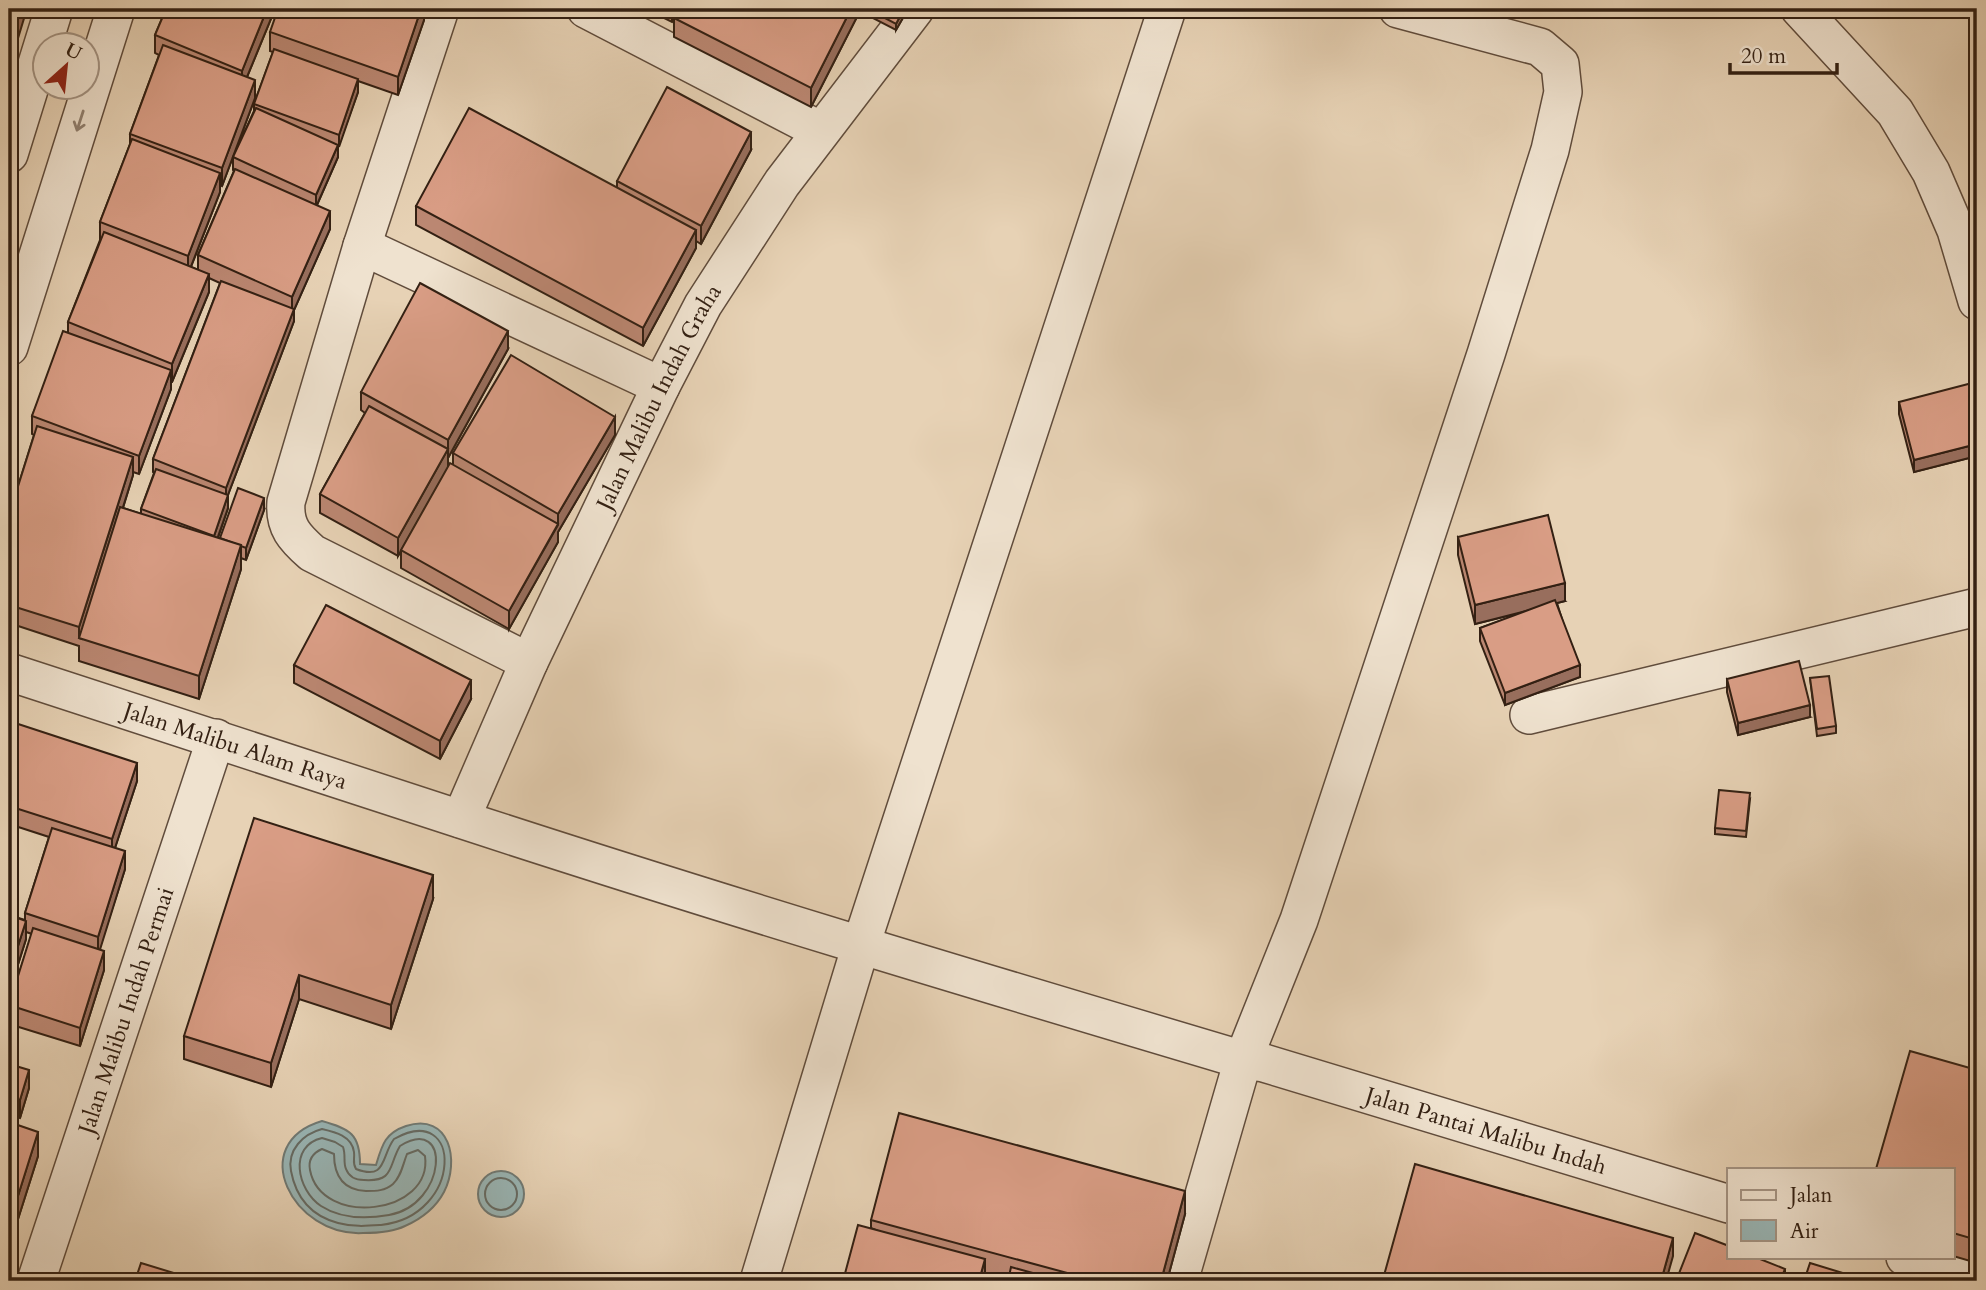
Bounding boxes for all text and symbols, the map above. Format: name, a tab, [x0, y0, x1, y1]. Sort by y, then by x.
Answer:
north arrow	[32, 32, 102, 102]
scale bar	[1730, 32, 1837, 76]
text: U	[60, 37, 87, 67]
text: 20 m	[1741, 42, 1786, 71]
one-way arrow	[73, 109, 86, 131]
street label: Jalan Malibu Indah Graha	[587, 278, 728, 518]
street label: Jalan Malibu Alam Raya	[117, 693, 351, 797]
street label: Jalan Malibu Indah Permai	[69, 883, 181, 1141]
street label: Jalan Pantai Malibu Indah	[1359, 1078, 1611, 1182]
legend	[1727, 1168, 1954, 1258]
text: Jalan	[1787, 1181, 1833, 1210]
text: Air	[1790, 1217, 1819, 1246]

